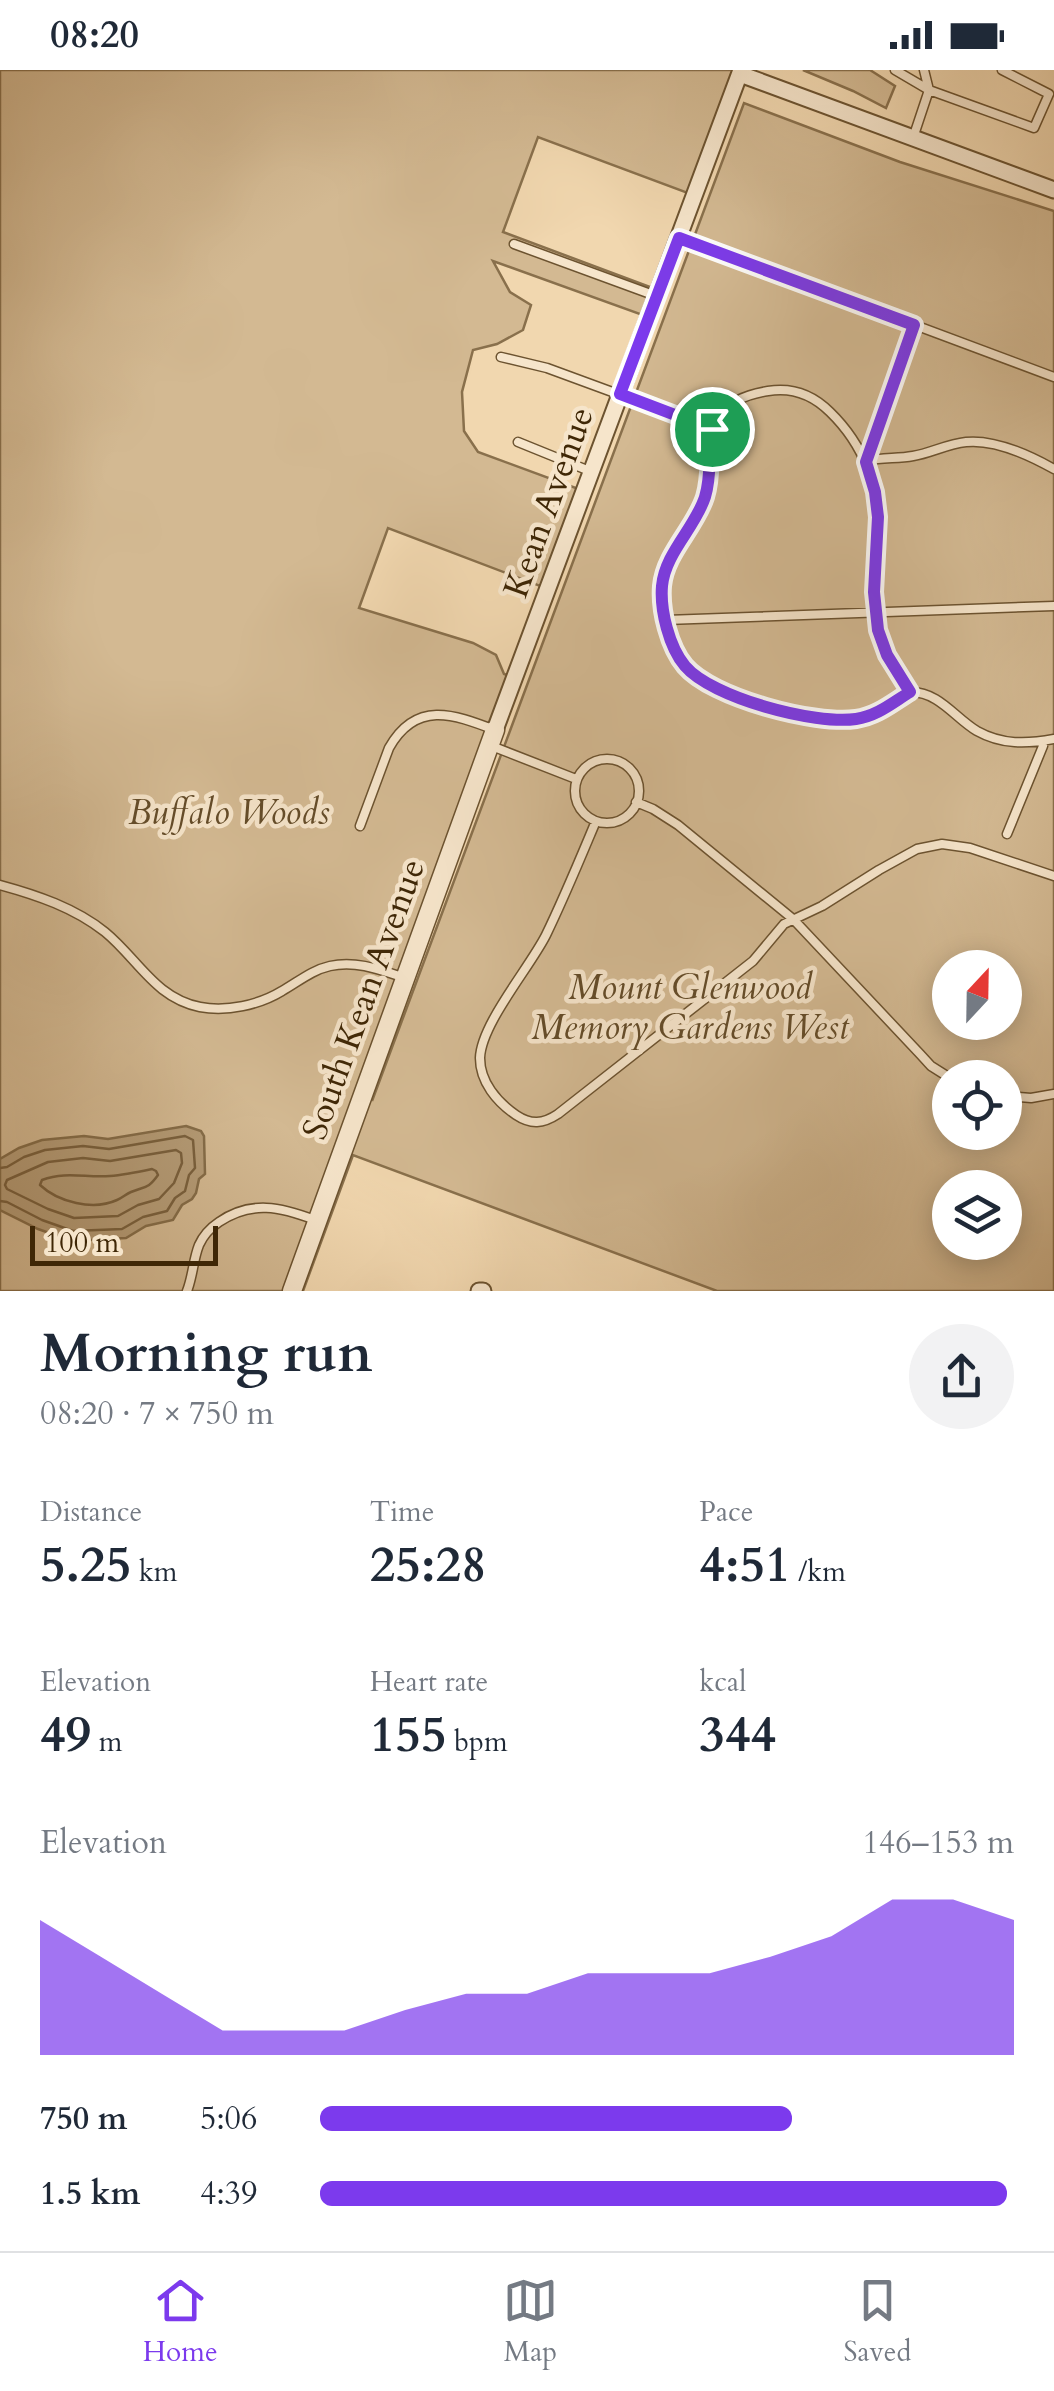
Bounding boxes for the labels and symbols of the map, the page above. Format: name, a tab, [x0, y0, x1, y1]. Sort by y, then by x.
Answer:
pin	[670, 387, 755, 472]
street label: Kean Avenue	[492, 400, 606, 604]
park label: Buffalo Woods	[128, 789, 330, 837]
street label: South Kean Avenue	[291, 852, 437, 1146]
north arrow	[932, 950, 1022, 1040]
park label: Mount Glenwood Memory Gardens West	[531, 964, 850, 1052]
scale bar	[30, 1221, 218, 1266]

